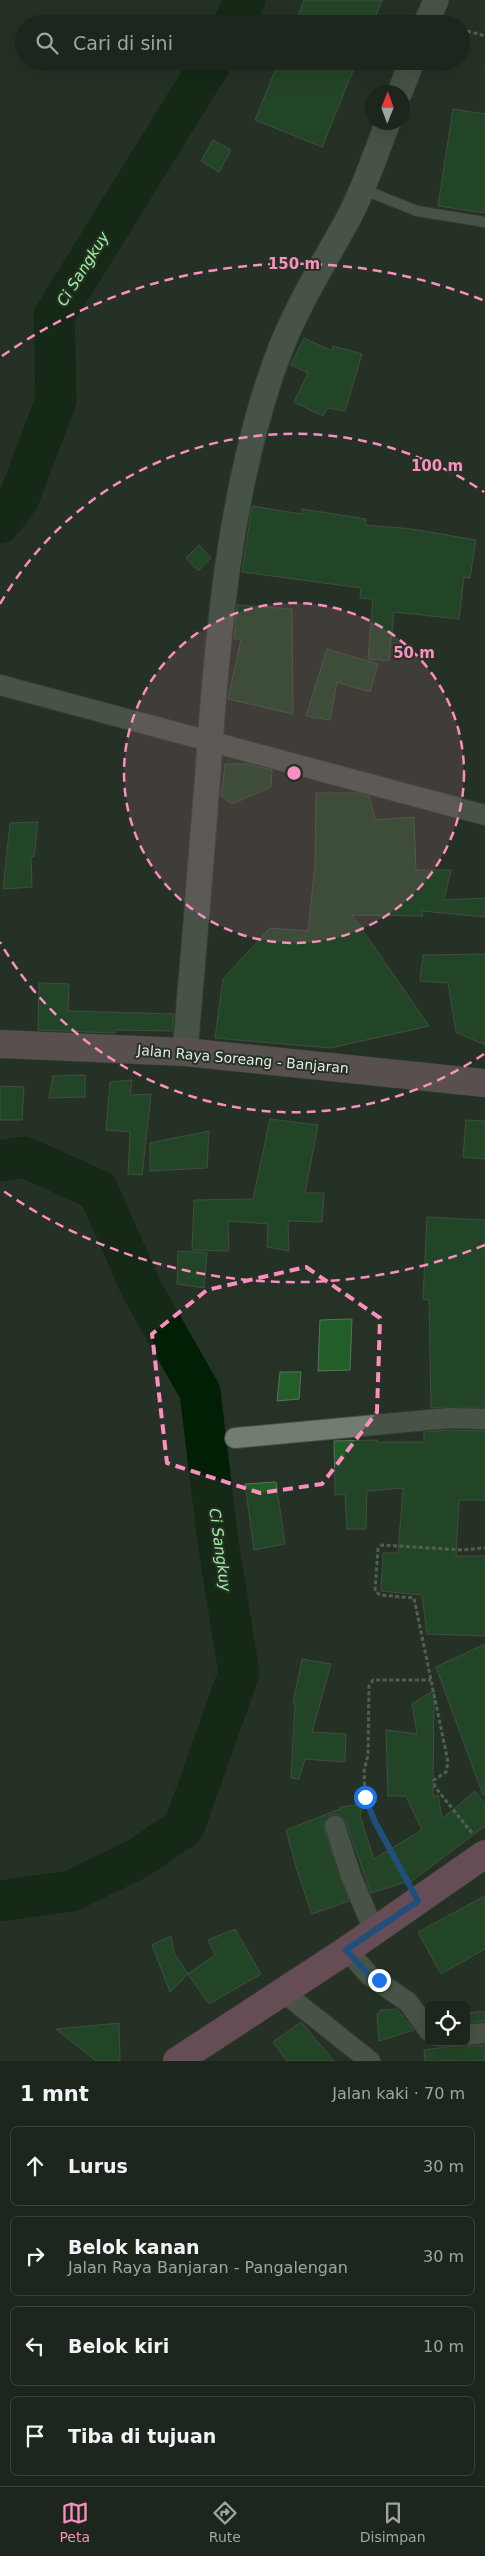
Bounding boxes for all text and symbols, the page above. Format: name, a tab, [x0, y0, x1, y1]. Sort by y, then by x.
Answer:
search box	[15, 15, 470, 70]
icon: search	[33, 29, 61, 57]
text: Cari di sini	[73, 32, 173, 54]
north arrow	[365, 85, 410, 130]
water label: Ci Sangkuy	[53, 228, 114, 309]
text: 150 m	[268, 255, 320, 273]
text: 100 m	[411, 457, 463, 475]
text: 50 m	[393, 644, 435, 662]
centre of rings	[285, 764, 303, 782]
street label: Jalan Raya Soreang - Banjaran	[136, 1042, 349, 1076]
water label: Ci Sangkuy	[205, 1507, 235, 1594]
route start	[354, 1786, 377, 1809]
route end	[368, 1969, 391, 1992]
map controls	[425, 2001, 470, 2046]
button: locate	[425, 2001, 470, 2046]
text: 1 mnt	[20, 2082, 89, 2106]
text: Jalan kaki · 70 m	[332, 2084, 465, 2103]
icon: ahead	[21, 2152, 49, 2180]
text: Lurus	[68, 2155, 128, 2177]
text: 30 m	[423, 2157, 464, 2176]
text: Belok kanan	[68, 2236, 200, 2258]
icon: right	[21, 2242, 49, 2270]
text: 30 m	[423, 2247, 464, 2266]
text: Jalan Raya Banjaran - Pangalengan	[68, 2258, 348, 2277]
icon: left	[21, 2332, 49, 2360]
text: Belok kiri	[68, 2335, 169, 2357]
text: 10 m	[423, 2337, 464, 2356]
icon: arrive	[21, 2422, 49, 2450]
text: Tiba di tujuan	[68, 2425, 216, 2447]
tab: Peta	[59, 2499, 90, 2545]
tab: Rute	[209, 2499, 241, 2545]
tab: Disimpan	[360, 2499, 426, 2545]

